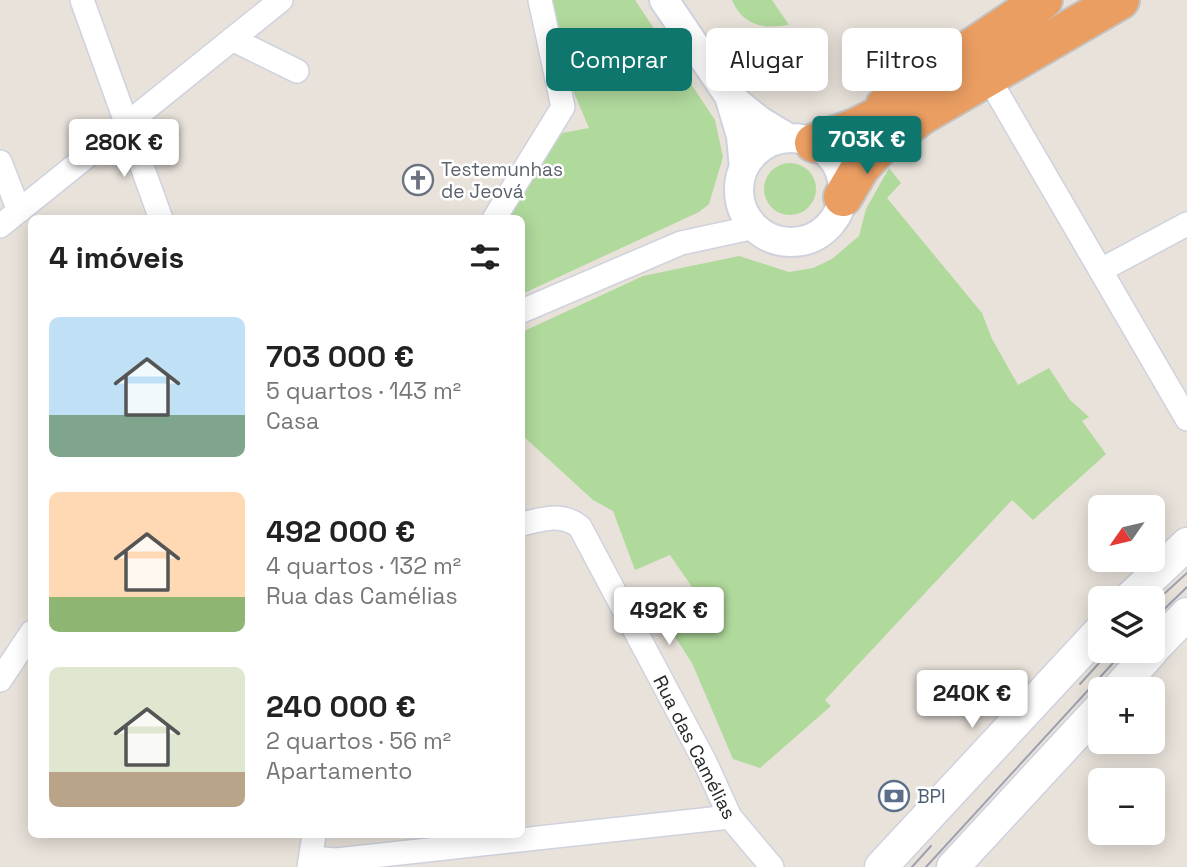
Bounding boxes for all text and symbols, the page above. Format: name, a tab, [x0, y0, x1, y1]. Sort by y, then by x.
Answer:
chip: Comprar	[546, 28, 692, 91]
chip: Alugar	[706, 28, 828, 91]
chip: Filtros	[842, 28, 962, 91]
pin: 703K €	[810, 116, 924, 176]
pin: 280K €	[67, 120, 181, 179]
text: 703K €	[828, 124, 906, 154]
text: 280K €	[85, 127, 163, 157]
place label: Testemunhas de Jeová	[441, 157, 563, 204]
church icon: Testemunhas de Jeová	[401, 163, 435, 197]
text: 4 imóveis	[49, 238, 184, 277]
icon: filters	[466, 238, 504, 276]
text: 703 000 €	[266, 337, 414, 376]
icon: home	[105, 345, 189, 429]
text: 5 quartos · 143 m²	[266, 376, 461, 406]
text: Casa	[266, 406, 319, 436]
north arrow	[1088, 495, 1166, 572]
map controls	[1088, 495, 1165, 845]
text: 492 000 €	[266, 512, 415, 551]
icon: home	[105, 520, 189, 604]
text: 4 quartos · 132 m²	[266, 551, 461, 581]
text: Rua das Camélias	[266, 581, 458, 611]
button: layers	[1088, 586, 1165, 663]
pin: 492K €	[612, 588, 726, 647]
text: 492K €	[630, 595, 708, 625]
pin: 240K €	[915, 670, 1029, 730]
street label: Rua das Camélias	[647, 671, 742, 823]
button: +	[1088, 677, 1165, 754]
text: 240K €	[933, 678, 1011, 708]
text: 240 000 €	[266, 687, 416, 726]
icon: home	[105, 695, 189, 779]
text: 2 quartos · 56 m²	[266, 726, 451, 756]
text: Apartamento	[266, 756, 413, 786]
button: −	[1088, 768, 1165, 845]
bank icon: BPI	[877, 779, 911, 813]
place label: BPI	[917, 784, 946, 809]

